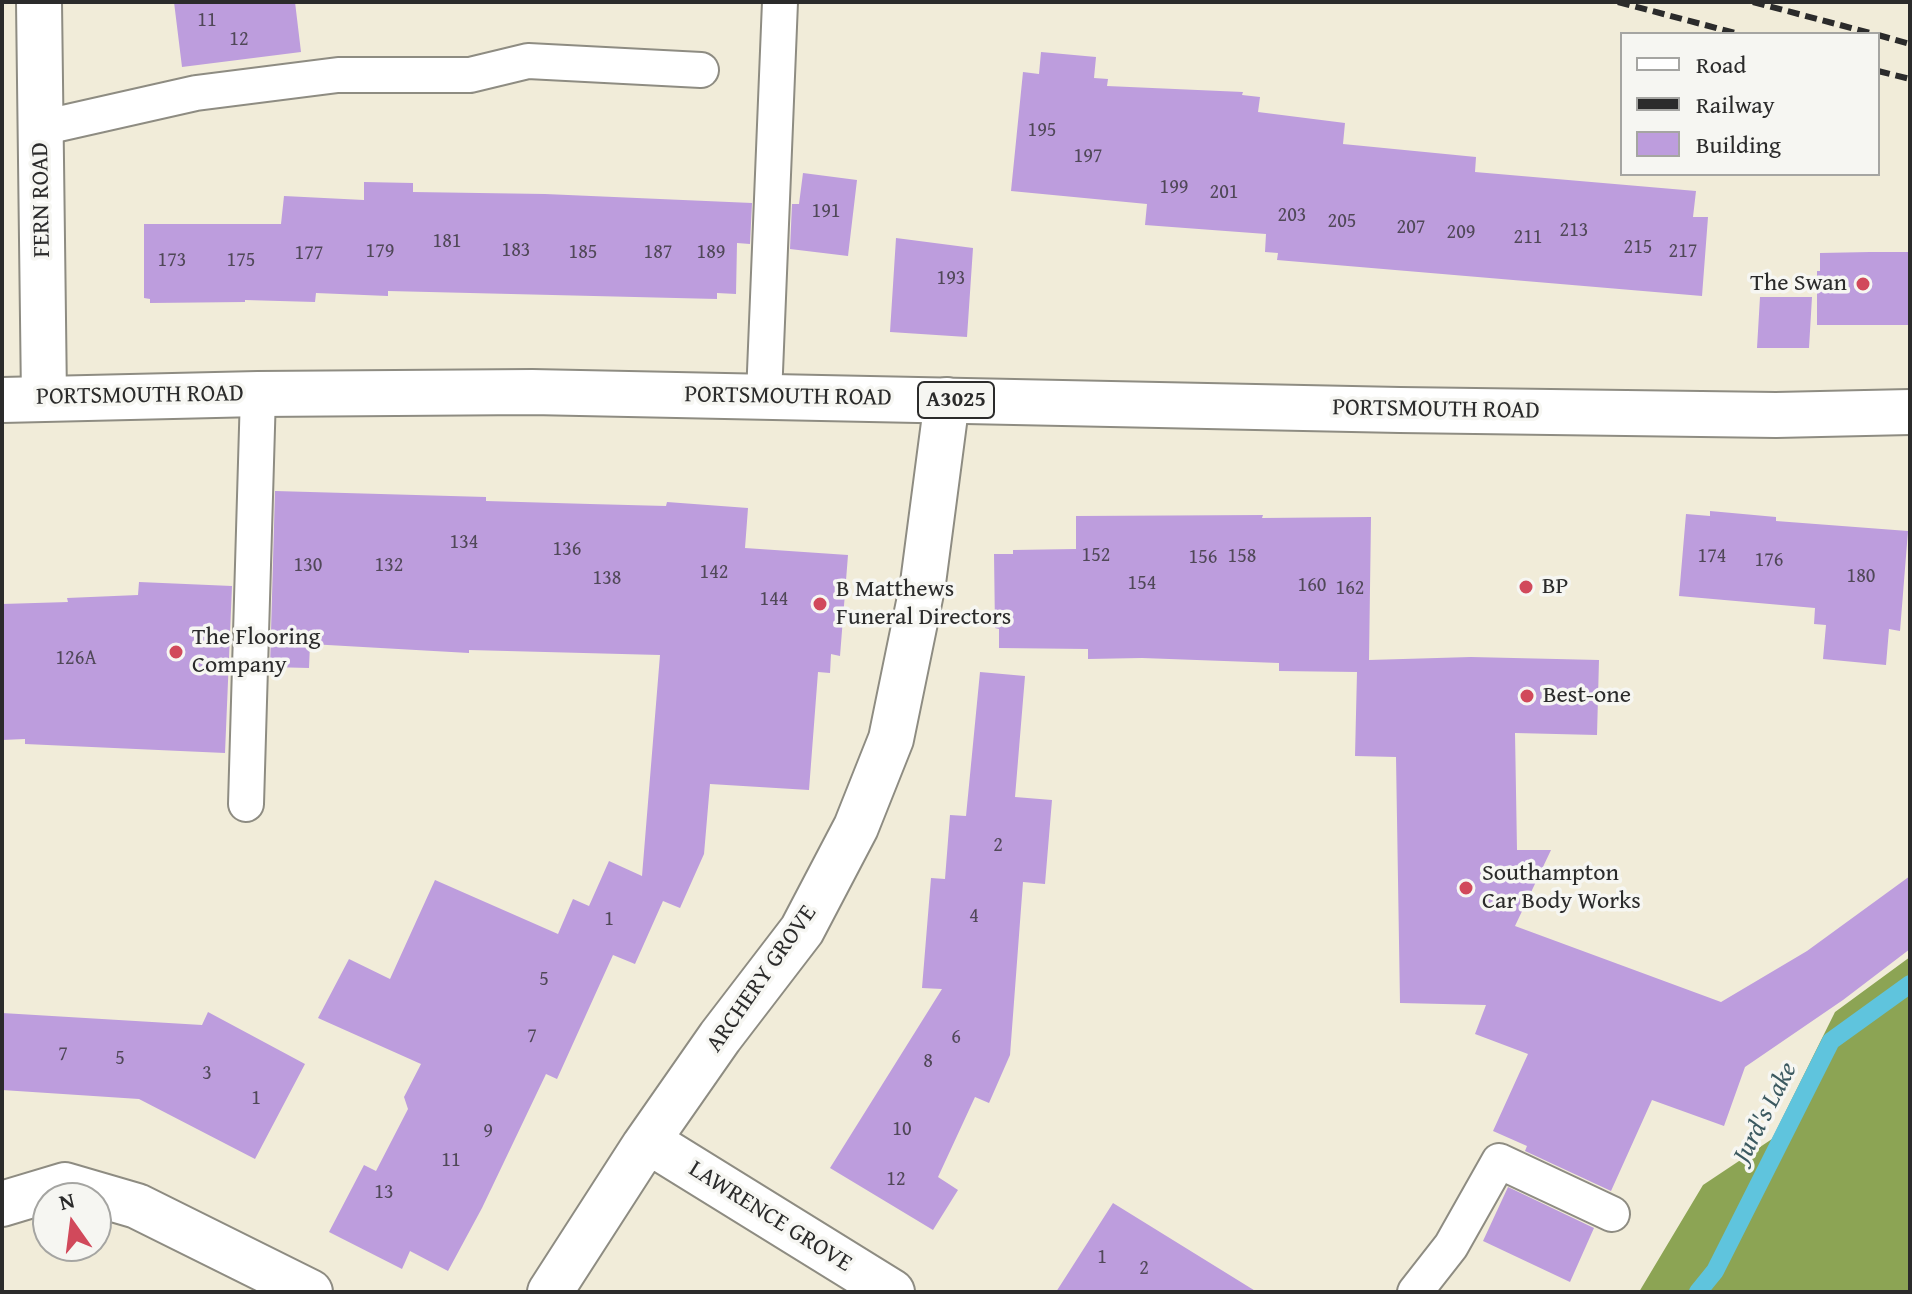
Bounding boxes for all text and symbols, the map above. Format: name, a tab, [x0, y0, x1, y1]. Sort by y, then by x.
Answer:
house number: 11	[197, 9, 217, 33]
house number: 12	[229, 28, 249, 52]
legend	[1620, 32, 1880, 176]
text: Road	[1696, 47, 1746, 82]
text: Railway	[1696, 87, 1775, 122]
house number: 195	[1028, 119, 1056, 143]
text: Building	[1696, 127, 1781, 162]
street label: FERN ROAD	[27, 142, 57, 258]
house number: 197	[1074, 145, 1102, 169]
house number: 199	[1160, 176, 1188, 200]
house number: 201	[1210, 181, 1238, 205]
house number: 191	[812, 200, 840, 224]
house number: 203	[1278, 204, 1306, 228]
house number: 205	[1328, 210, 1356, 234]
house number: 207	[1397, 216, 1425, 240]
house number: 213	[1560, 219, 1588, 243]
house number: 209	[1447, 221, 1475, 245]
house number: 211	[1514, 226, 1542, 250]
house number: 181	[433, 230, 461, 254]
house number: 215	[1624, 236, 1652, 260]
house number: 183	[502, 239, 530, 263]
house number: 179	[366, 240, 394, 264]
house number: 217	[1669, 240, 1697, 264]
house number: 185	[569, 241, 597, 265]
house number: 187	[644, 241, 672, 265]
house number: 189	[697, 241, 725, 265]
house number: 177	[295, 242, 323, 266]
house number: 173	[158, 249, 186, 273]
house number: 175	[227, 249, 255, 273]
house number: 193	[937, 267, 965, 291]
place label: The Swan	[1750, 270, 1847, 298]
marker: The Swan	[1854, 275, 1872, 293]
street label: PORTSMOUTH ROAD	[36, 380, 244, 412]
street label: PORTSMOUTH ROAD	[684, 381, 892, 413]
road number: A3025	[918, 382, 994, 418]
street label: PORTSMOUTH ROAD	[1332, 394, 1540, 426]
house number: 134	[450, 531, 478, 555]
house number: 136	[553, 538, 581, 562]
house number: 152	[1082, 544, 1110, 568]
house number: 158	[1228, 545, 1256, 569]
house number: 174	[1698, 545, 1726, 569]
house number: 156	[1189, 546, 1217, 570]
house number: 176	[1755, 549, 1783, 573]
house number: 130	[294, 554, 322, 578]
house number: 132	[375, 554, 403, 578]
house number: 142	[700, 561, 728, 585]
house number: 180	[1847, 565, 1875, 589]
house number: 138	[593, 567, 621, 591]
house number: 154	[1128, 572, 1156, 596]
place label: BP	[1542, 573, 1569, 601]
house number: 160	[1298, 574, 1326, 598]
place label: B Matthews Funeral Directors	[836, 576, 1011, 632]
house number: 162	[1336, 577, 1364, 601]
marker: BP	[1517, 578, 1535, 596]
house number: 144	[760, 588, 788, 612]
marker: B Matthews Funeral Directors	[811, 595, 829, 613]
place label: The Flooring Company	[192, 624, 320, 680]
marker: The Flooring Company	[167, 643, 185, 661]
house number: 126A	[55, 647, 97, 671]
place label: Best-one	[1543, 682, 1631, 710]
marker: Best-one	[1518, 687, 1536, 705]
house number: 2	[993, 834, 1003, 858]
place label: Southampton Car Body Works	[1482, 860, 1641, 916]
marker: Southampton Car Body Works	[1457, 879, 1475, 897]
street label: ARCHERY GROVE	[701, 900, 823, 1058]
house number: 4	[969, 905, 979, 929]
house number: 1	[604, 908, 614, 932]
house number: 5	[539, 968, 549, 992]
house number: 7	[527, 1025, 537, 1049]
house number: 6	[951, 1026, 961, 1050]
house number: 7	[58, 1043, 68, 1067]
house number: 5	[115, 1047, 125, 1071]
house number: 8	[923, 1050, 933, 1074]
water label: Jurd's Lake	[1727, 1057, 1805, 1169]
house number: 3	[202, 1062, 212, 1086]
house number: 1	[251, 1087, 261, 1111]
house number: 10	[892, 1118, 912, 1142]
house number: 9	[483, 1120, 493, 1144]
house number: 11	[441, 1149, 461, 1173]
street label: LAWRENCE GROVE	[683, 1155, 857, 1279]
house number: 12	[886, 1168, 906, 1192]
house number: 13	[374, 1181, 394, 1205]
north arrow	[32, 1182, 112, 1262]
text: N	[56, 1183, 78, 1218]
house number: 1	[1097, 1246, 1107, 1270]
house number: 2	[1139, 1257, 1149, 1281]

